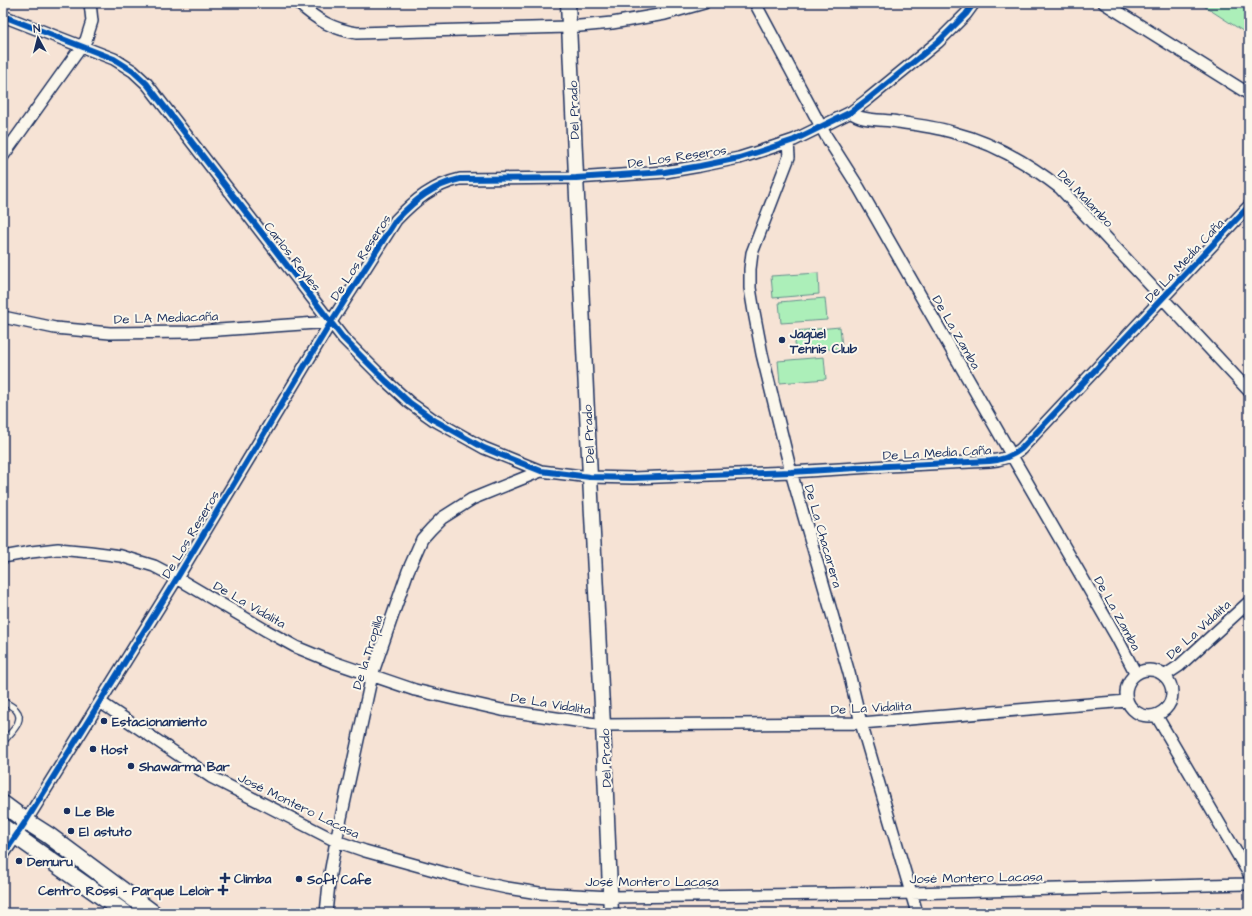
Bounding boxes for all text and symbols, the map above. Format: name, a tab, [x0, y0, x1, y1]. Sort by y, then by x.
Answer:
north arrow	[18, 18, 58, 58]
text: N	[33, 21, 41, 36]
street label: Del Prado	[564, 80, 584, 140]
street label: De Los Reseros	[627, 141, 728, 173]
street label: Del Malambo	[1053, 166, 1118, 232]
street label: De Los Reseros	[326, 210, 396, 304]
street label: De La Media Caña	[1141, 215, 1229, 307]
street label: Carlos Reyles	[259, 218, 325, 296]
street label: De La Zamba	[928, 292, 985, 373]
street label: De LA Mediacaña	[114, 307, 219, 329]
place label: Jagüel Tennis Club	[789, 325, 858, 358]
marker: Jagüel Tennis Club	[777, 335, 787, 345]
street label: Del Prado	[578, 403, 600, 464]
street label: De La Media Caña	[882, 441, 992, 465]
street label: De La Chacarera	[800, 483, 846, 590]
street label: De Los Reseros	[157, 487, 224, 582]
street label: De La Zamba	[1089, 573, 1145, 654]
street label: De La Vidalita	[210, 577, 289, 633]
street label: De La Vidalita	[1163, 596, 1235, 663]
street label: De la Tropilla	[348, 612, 388, 692]
street label: De La Vidalita	[510, 689, 593, 719]
street label: De La Vidalita	[830, 697, 912, 719]
place label: Estacionamiento	[112, 713, 208, 731]
marker: Estacionamiento	[99, 716, 109, 726]
street label: Del Prado	[596, 728, 616, 788]
place label: Host	[101, 741, 129, 759]
marker: Host	[88, 744, 98, 754]
place label: Shawarma Bar	[138, 758, 230, 776]
marker: Shawarma Bar	[126, 761, 136, 771]
street label: José Montero Lacasa	[235, 769, 363, 843]
place label: Le Ble	[75, 803, 115, 821]
marker: Le Ble	[62, 806, 72, 816]
place label: El astuto	[79, 823, 132, 841]
marker: El astuto	[66, 826, 76, 836]
place label: Demuru	[27, 853, 73, 871]
marker: Demuru	[14, 856, 24, 866]
street label: José Montero Lacasa	[909, 868, 1043, 888]
place label: Climba	[234, 870, 272, 888]
place label: Soft Cafe	[306, 871, 371, 889]
marker: Climba	[219, 872, 231, 884]
street label: José Montero Lacasa	[585, 873, 719, 891]
marker: Soft Cafe	[294, 874, 304, 884]
place label: Centro Rossi - Parque Leloir	[38, 882, 215, 901]
marker: Centro Rossi - Parque Leloir	[217, 884, 229, 896]

